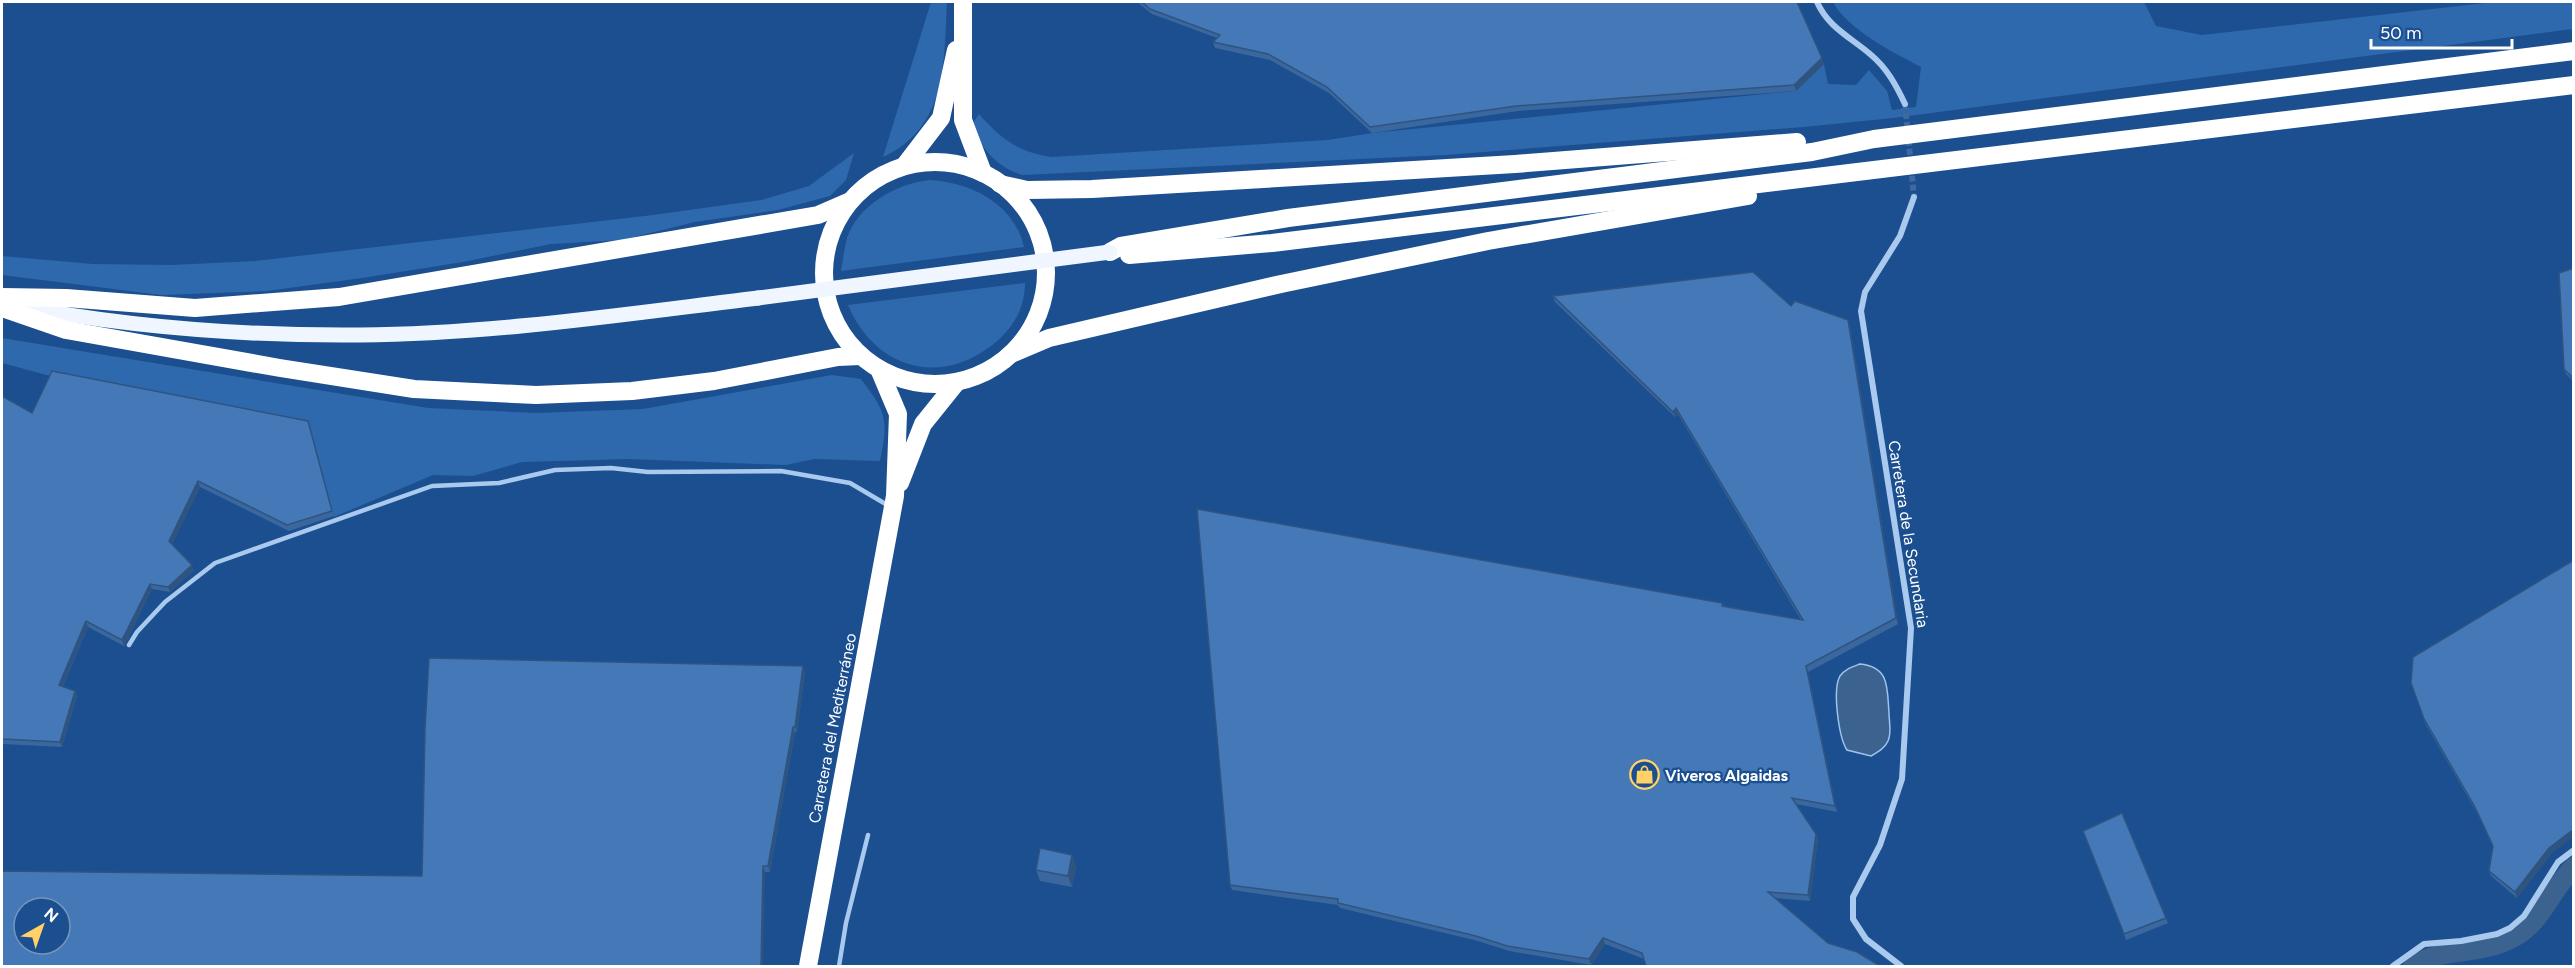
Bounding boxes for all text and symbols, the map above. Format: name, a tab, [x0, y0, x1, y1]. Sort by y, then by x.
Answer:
scale bar	[2371, 12, 2512, 50]
text: 50 m	[2380, 22, 2422, 44]
street label: Carretera de la Secundaria	[1884, 439, 1933, 629]
street label: Carretera del Mediterráneo	[805, 632, 860, 825]
shop icon: Viveros Algaidas	[1628, 759, 1660, 791]
place label: Viveros Algaidas	[1665, 766, 1789, 785]
north arrow	[12, 896, 72, 956]
text: N	[40, 904, 62, 926]

